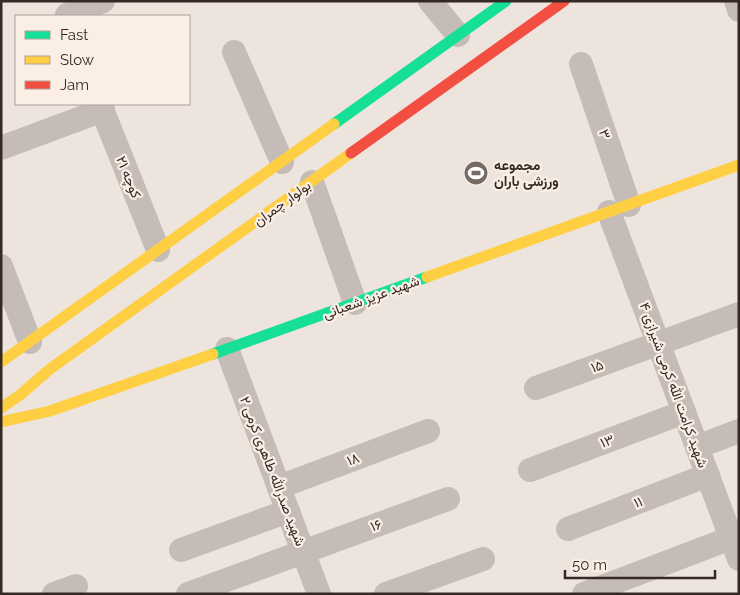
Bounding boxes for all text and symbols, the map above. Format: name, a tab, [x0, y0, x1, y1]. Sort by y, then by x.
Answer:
legend	[15, 15, 190, 105]
text: Fast	[60, 26, 88, 44]
text: Slow	[60, 51, 94, 69]
text: Jam	[60, 76, 89, 94]
street label: ۳	[596, 127, 614, 141]
street label: کوچه ۲۱	[111, 154, 145, 201]
place label: مجموعه ورزشی باران	[494, 157, 559, 190]
sports icon: مجموعه ورزشی باران	[463, 160, 489, 186]
street label: بولوار چمران	[250, 177, 315, 231]
street label: شهید عزیز شعبانی	[321, 272, 422, 323]
street label: شهید کرامت الله کرمی شیرازی ۴	[636, 300, 711, 470]
street label: ۱۵	[588, 356, 606, 376]
street label: شهید صدرالله طاهری کرمی ۲	[236, 394, 309, 548]
street label: ۱۳	[598, 431, 616, 451]
street label: ۱۸	[344, 449, 362, 469]
street label: ۱۱	[631, 493, 645, 511]
street label: ۱۶	[368, 516, 384, 534]
scale bar	[565, 548, 715, 580]
text: 50 m	[572, 556, 607, 574]

